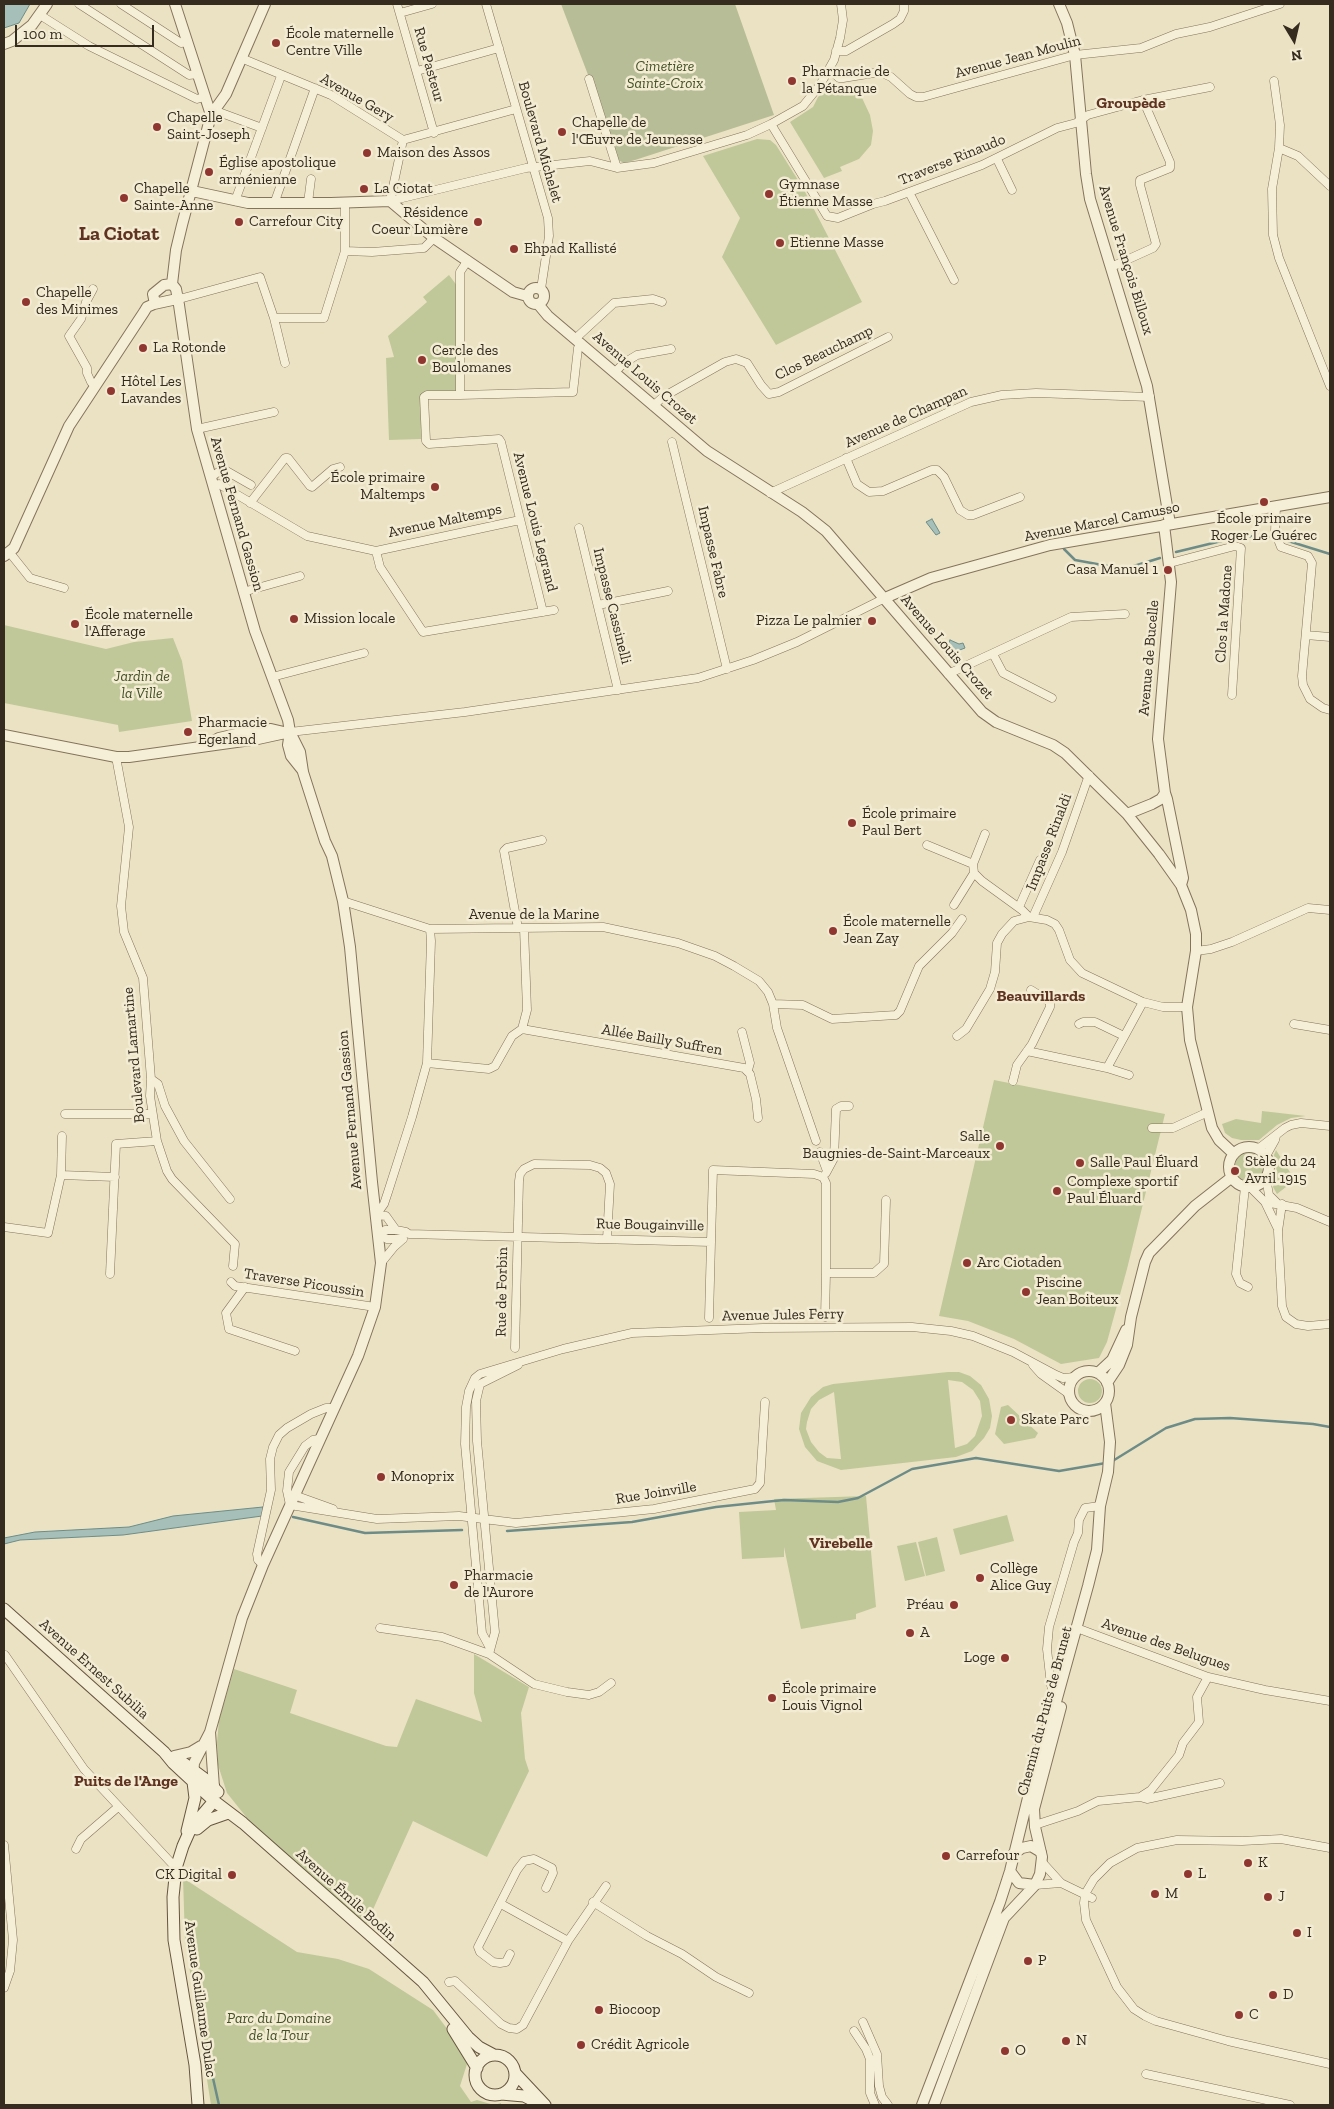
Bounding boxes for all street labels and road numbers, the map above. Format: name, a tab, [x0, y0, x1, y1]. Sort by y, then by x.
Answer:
street label: Rue Pasteur	[410, 25, 448, 105]
street label: Avenue Jean Moulin	[953, 32, 1083, 82]
street label: Avenue Gery	[317, 70, 397, 126]
street label: Boulevard Michelet	[514, 79, 566, 205]
street label: Traverse Rinaudo	[896, 130, 1008, 190]
street label: Avenue François Billoux	[1095, 183, 1157, 337]
street label: Clos Beauchamp	[772, 321, 876, 385]
street label: Avenue Louis Crozet	[589, 328, 701, 428]
street label: Avenue de Champan	[842, 382, 970, 452]
street label: Avenue Fernand Gassion	[206, 435, 268, 593]
street label: Avenue Louis Legrand	[509, 450, 561, 594]
street label: Avenue Marcel Camusso	[1023, 498, 1181, 546]
street label: Avenue Maltemps	[387, 500, 503, 542]
street label: Impasse Fabre	[694, 504, 732, 600]
street label: Impasse Cassinelli	[589, 546, 635, 666]
street label: Clos la Madone	[1212, 565, 1236, 663]
street label: Avenue Louis Crozet	[897, 591, 997, 703]
street label: Avenue de Bucelle	[1135, 599, 1163, 717]
street label: Impasse Rinaldi	[1022, 791, 1076, 893]
street label: Avenue de la Marine	[469, 906, 599, 924]
street label: Boulevard Lamartine	[119, 986, 149, 1124]
street label: Allée Bailly Suffren	[600, 1021, 724, 1059]
street label: Avenue Fernand Gassion	[334, 1030, 366, 1190]
street label: Rue Bougainville	[596, 1215, 704, 1235]
street label: Rue de Forbin	[492, 1247, 512, 1337]
street label: Traverse Picoussin	[242, 1265, 366, 1301]
street label: Avenue Jules Ferry	[722, 1305, 844, 1325]
street label: Rue Joinville	[614, 1478, 698, 1508]
street label: Avenue Ernest Subilia	[35, 1615, 153, 1723]
street label: Avenue des Belugues	[1099, 1615, 1233, 1675]
street label: Chemin du Puits de Brunet	[1014, 1624, 1076, 1798]
street label: Avenue Émile Bodin	[292, 1845, 400, 1945]
street label: Avenue Guillaume Dulac	[180, 1919, 220, 2079]

